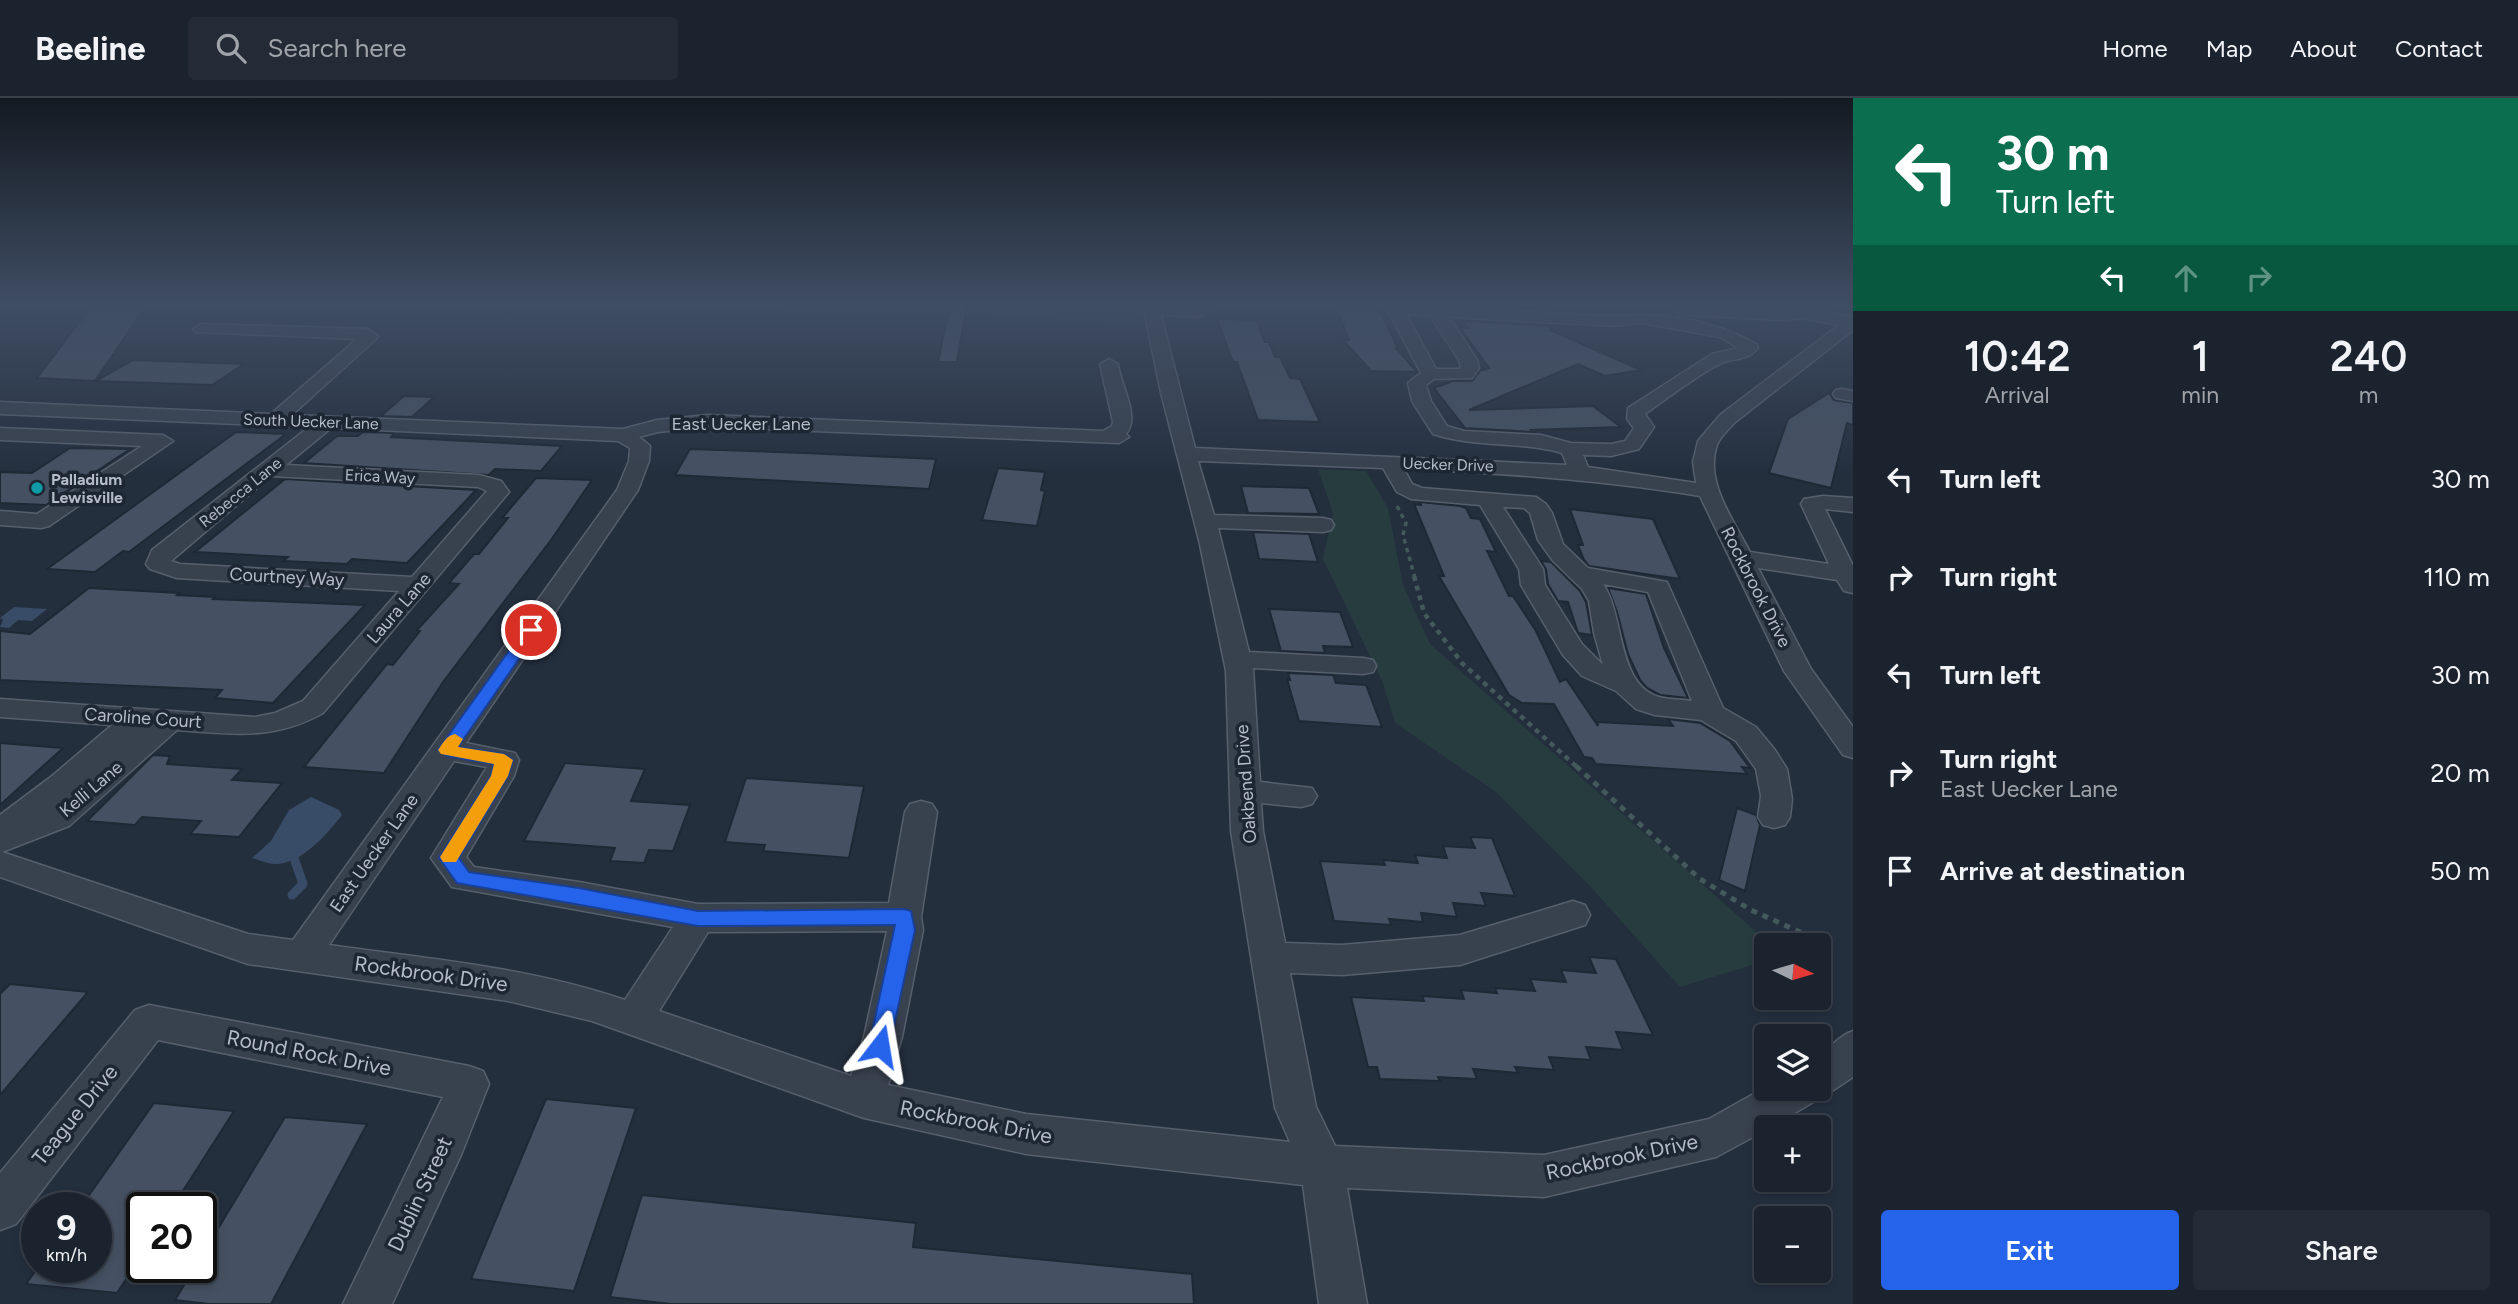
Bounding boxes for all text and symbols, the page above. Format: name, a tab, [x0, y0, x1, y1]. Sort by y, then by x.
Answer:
search box	[188, 17, 678, 80]
text: Beeline	[35, 29, 146, 68]
icon: search	[212, 29, 250, 67]
text: Search here	[268, 32, 406, 64]
text: Home	[2102, 34, 2168, 63]
text: Map	[2206, 34, 2252, 63]
text: About	[2290, 34, 2357, 63]
text: Contact	[2395, 34, 2483, 63]
text: 30 m	[1996, 123, 2109, 182]
icon: left	[1881, 126, 1972, 217]
text: Turn left	[1996, 183, 2115, 221]
icon: left	[2094, 259, 2132, 297]
icon: ahead	[2167, 259, 2205, 297]
icon: right	[2240, 259, 2278, 297]
text: 10:42	[1964, 331, 2071, 382]
text: 1	[2191, 331, 2209, 382]
text: 240	[2330, 331, 2407, 382]
text: Arrival	[1985, 381, 2050, 409]
text: min	[2181, 381, 2219, 409]
text: m	[2359, 381, 2378, 409]
street label: South Uecker Lane	[243, 410, 379, 433]
street label: East Uecker Lane	[671, 413, 811, 435]
street label: Rebecca Lane	[195, 453, 286, 531]
street label: Uecker Drive	[1402, 453, 1494, 476]
icon: left	[1881, 460, 1919, 498]
text: Turn left	[1940, 463, 2041, 495]
text: 30 m	[2431, 463, 2490, 495]
street label: Erica Way	[344, 465, 416, 488]
place label: Palladium Lewisville	[51, 470, 123, 507]
marker: Palladium Lewisville	[29, 480, 45, 496]
street label: Rockbrook Drive	[1716, 523, 1796, 651]
icon: right	[1881, 558, 1919, 596]
text: Turn right	[1940, 561, 2057, 593]
text: 110 m	[2423, 561, 2490, 593]
street label: Courtney Way	[229, 563, 346, 591]
street label: Laura Lane	[362, 568, 436, 648]
pin	[501, 600, 561, 660]
icon: arrive	[512, 611, 550, 649]
icon: left	[1881, 656, 1919, 694]
text: Turn left	[1940, 659, 2041, 691]
text: 30 m	[2431, 659, 2490, 691]
street label: Caroline Court	[84, 703, 203, 733]
street label: Oakbend Drive	[1231, 724, 1261, 844]
text: Turn right	[1940, 743, 2057, 775]
icon: right	[1881, 754, 1919, 792]
street label: Kelli Lane	[55, 756, 127, 822]
text: 20 m	[2430, 757, 2490, 789]
text: East Uecker Lane	[1940, 775, 2118, 803]
street label: East Uecker Lane	[325, 790, 423, 916]
icon: arrive	[1881, 852, 1919, 890]
text: Arrive at destination	[1940, 855, 2185, 887]
text: 50 m	[2430, 855, 2490, 887]
north arrow	[1754, 933, 1830, 1010]
map controls	[1754, 933, 1831, 1283]
street label: Rockbrook Drive	[353, 950, 509, 997]
position arrow	[843, 1009, 917, 1083]
street label: Round Rock Drive	[225, 1024, 393, 1081]
button: layers	[1754, 1024, 1831, 1101]
street label: Teague Drive	[27, 1060, 123, 1170]
street label: Rockbrook Drive	[898, 1094, 1054, 1149]
button: +	[1754, 1115, 1831, 1192]
street label: Rockbrook Drive	[1544, 1128, 1700, 1185]
street label: Dublin Street	[382, 1132, 457, 1255]
speed limit sign: 20	[126, 1192, 217, 1283]
button: −	[1754, 1206, 1831, 1283]
text: 9	[56, 1207, 77, 1249]
button: Exit	[1881, 1210, 2179, 1290]
button: Share	[2193, 1210, 2490, 1290]
text: km/h	[46, 1244, 87, 1266]

